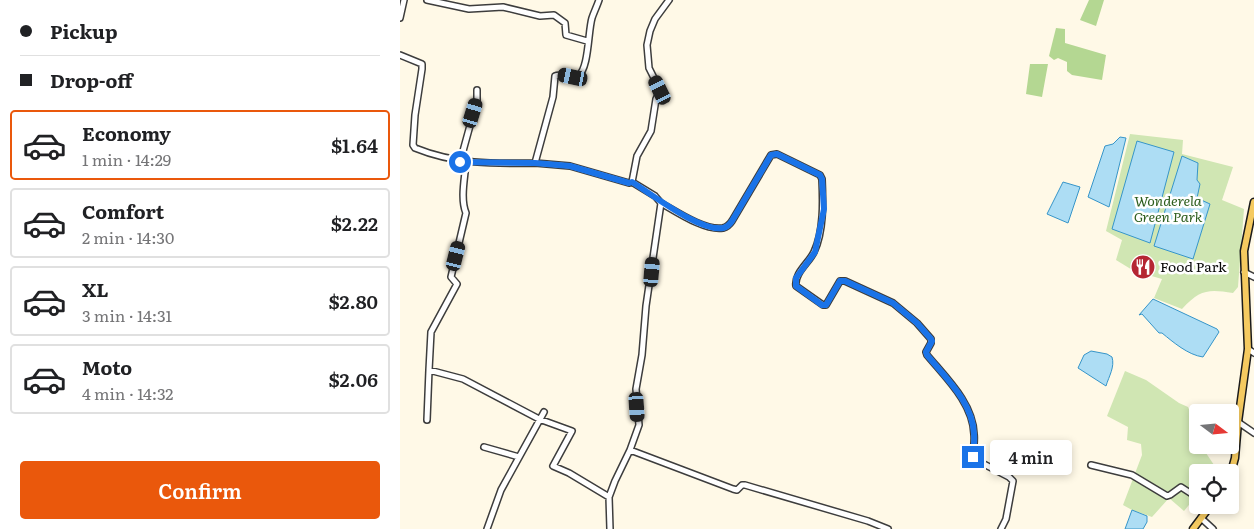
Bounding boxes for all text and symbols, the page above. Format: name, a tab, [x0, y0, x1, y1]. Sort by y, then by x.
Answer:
text: Pickup	[50, 17, 118, 45]
text: Drop-off	[50, 66, 133, 94]
car	[556, 67, 589, 87]
car	[646, 73, 673, 107]
car	[461, 96, 484, 130]
text: Economy	[82, 119, 171, 147]
icon: car	[22, 123, 67, 168]
text: $1.64	[331, 131, 378, 159]
text: 1 min · 14:29	[82, 147, 171, 171]
route start	[449, 151, 471, 173]
park label: Wonderela Green Park	[1134, 190, 1203, 226]
text: Comfort	[82, 197, 164, 225]
icon: car	[22, 201, 67, 246]
text: $2.22	[331, 209, 378, 237]
text: 2 min · 14:30	[82, 225, 174, 249]
car	[445, 240, 466, 272]
restaurant icon: Food Park	[1130, 254, 1156, 280]
car	[643, 256, 660, 288]
place label: Food Park	[1160, 256, 1227, 276]
text: XL	[82, 275, 109, 303]
icon: car	[22, 279, 67, 324]
text: $2.80	[328, 287, 378, 315]
text: 3 min · 14:31	[82, 303, 172, 327]
text: Moto	[82, 353, 132, 381]
icon: car	[22, 357, 67, 402]
text: $2.06	[329, 365, 378, 393]
text: 4 min · 14:32	[82, 381, 173, 405]
car	[628, 392, 645, 422]
north arrow	[1189, 404, 1239, 454]
map controls	[1189, 404, 1239, 514]
callout: 4 min	[990, 440, 1073, 474]
text: 4 min	[1009, 445, 1053, 469]
route end	[962, 446, 984, 468]
button: Confirm	[20, 461, 380, 519]
button: locate	[1189, 464, 1239, 514]

